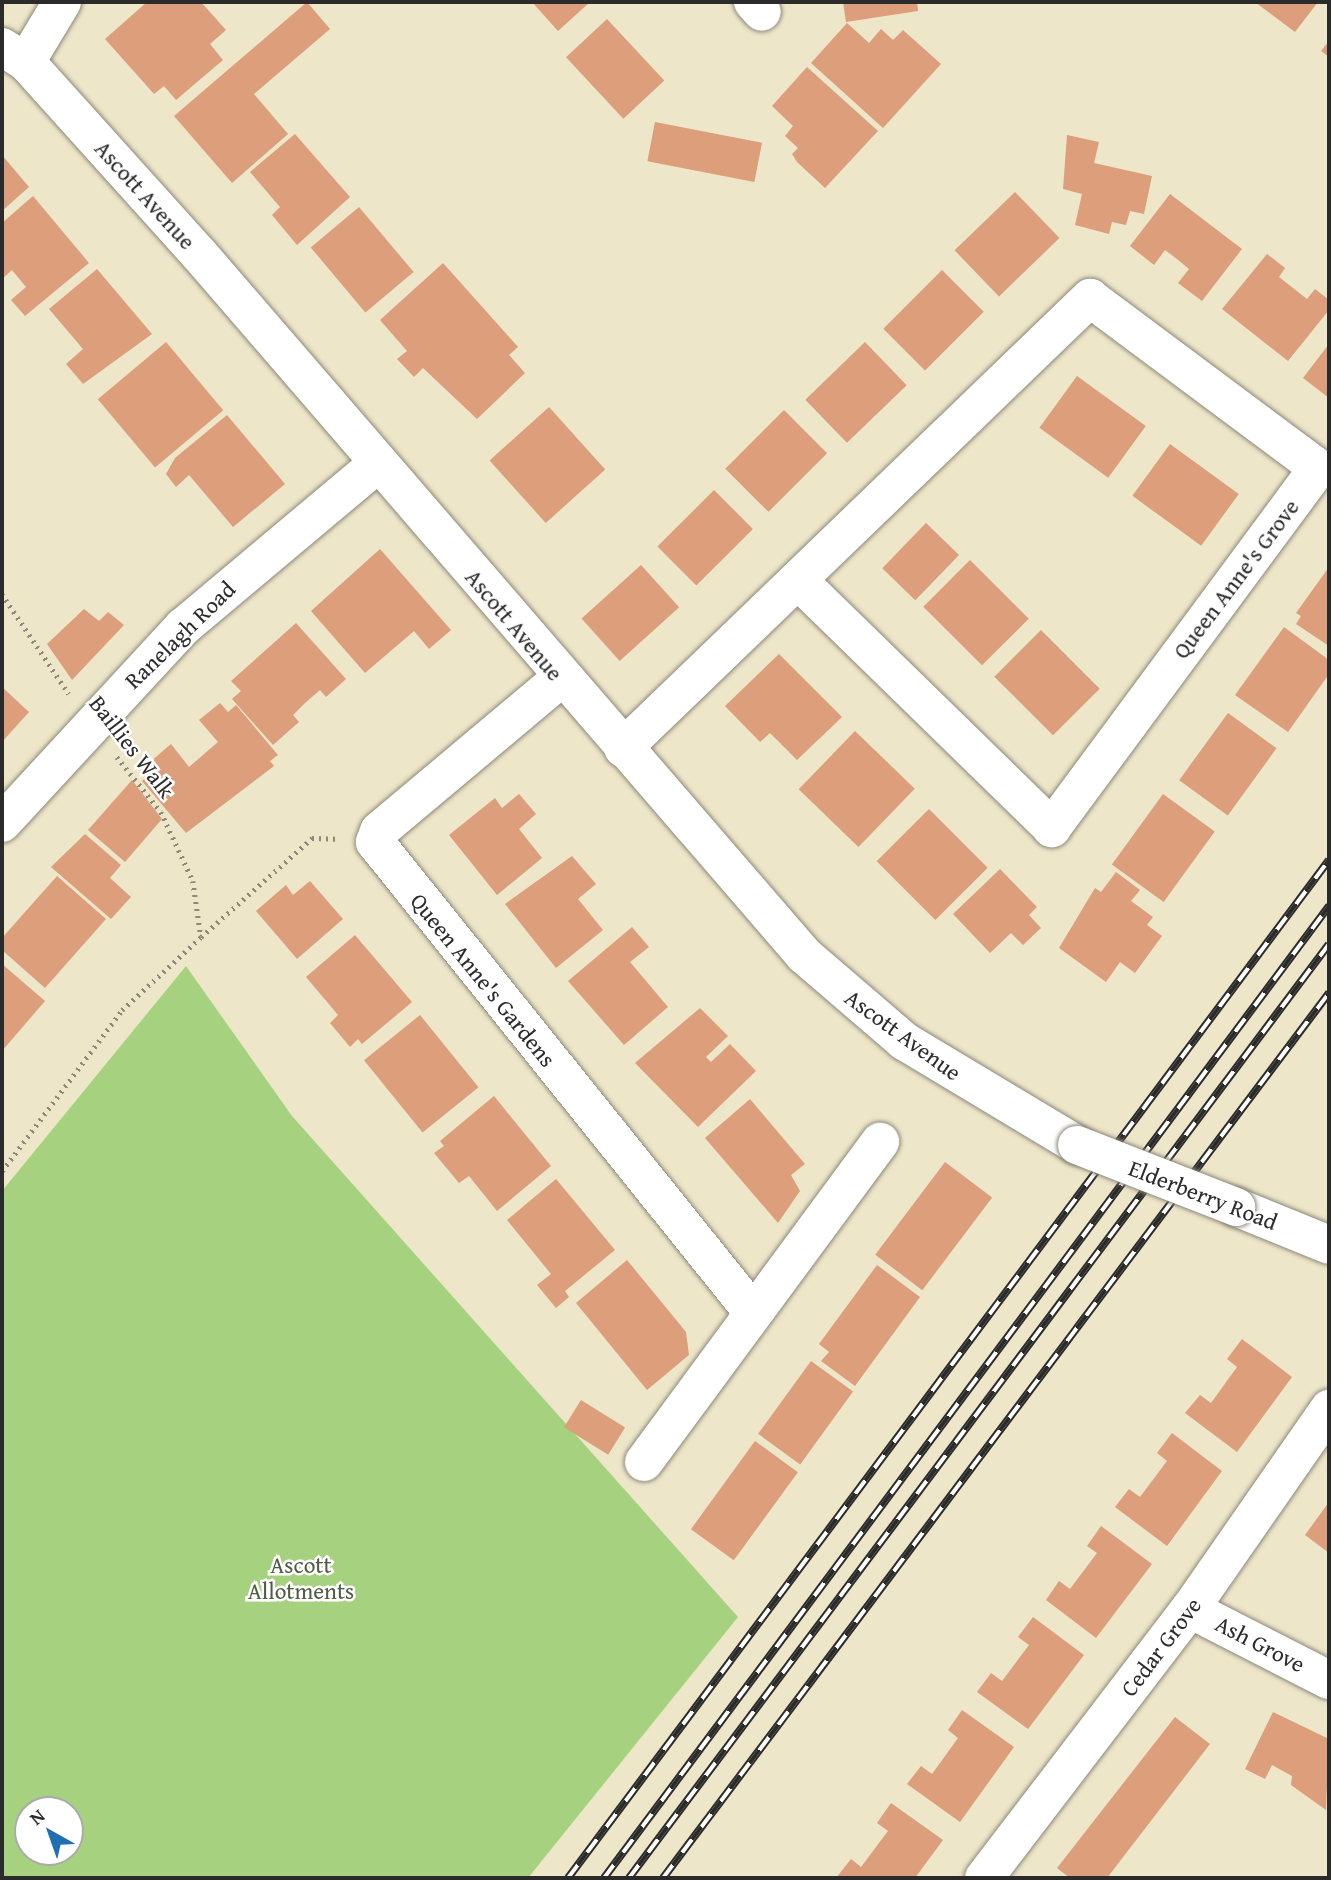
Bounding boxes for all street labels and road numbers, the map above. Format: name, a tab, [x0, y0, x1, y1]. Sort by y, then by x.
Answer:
street label: Ascott Avenue	[89, 135, 201, 255]
street label: Queen Anne's Grove	[1167, 494, 1305, 664]
street label: Ascott Avenue	[459, 564, 569, 686]
street label: Ranelagh Road	[119, 576, 241, 694]
street label: Baillies Walk	[83, 690, 181, 804]
street label: Queen Anne's Gardens	[404, 888, 562, 1072]
street label: Ascott Avenue	[839, 984, 967, 1086]
street label: Elderberry Road	[1125, 1154, 1281, 1236]
street label: Cedar Grove	[1115, 1592, 1207, 1702]
street label: Ash Grove	[1211, 1610, 1309, 1678]

